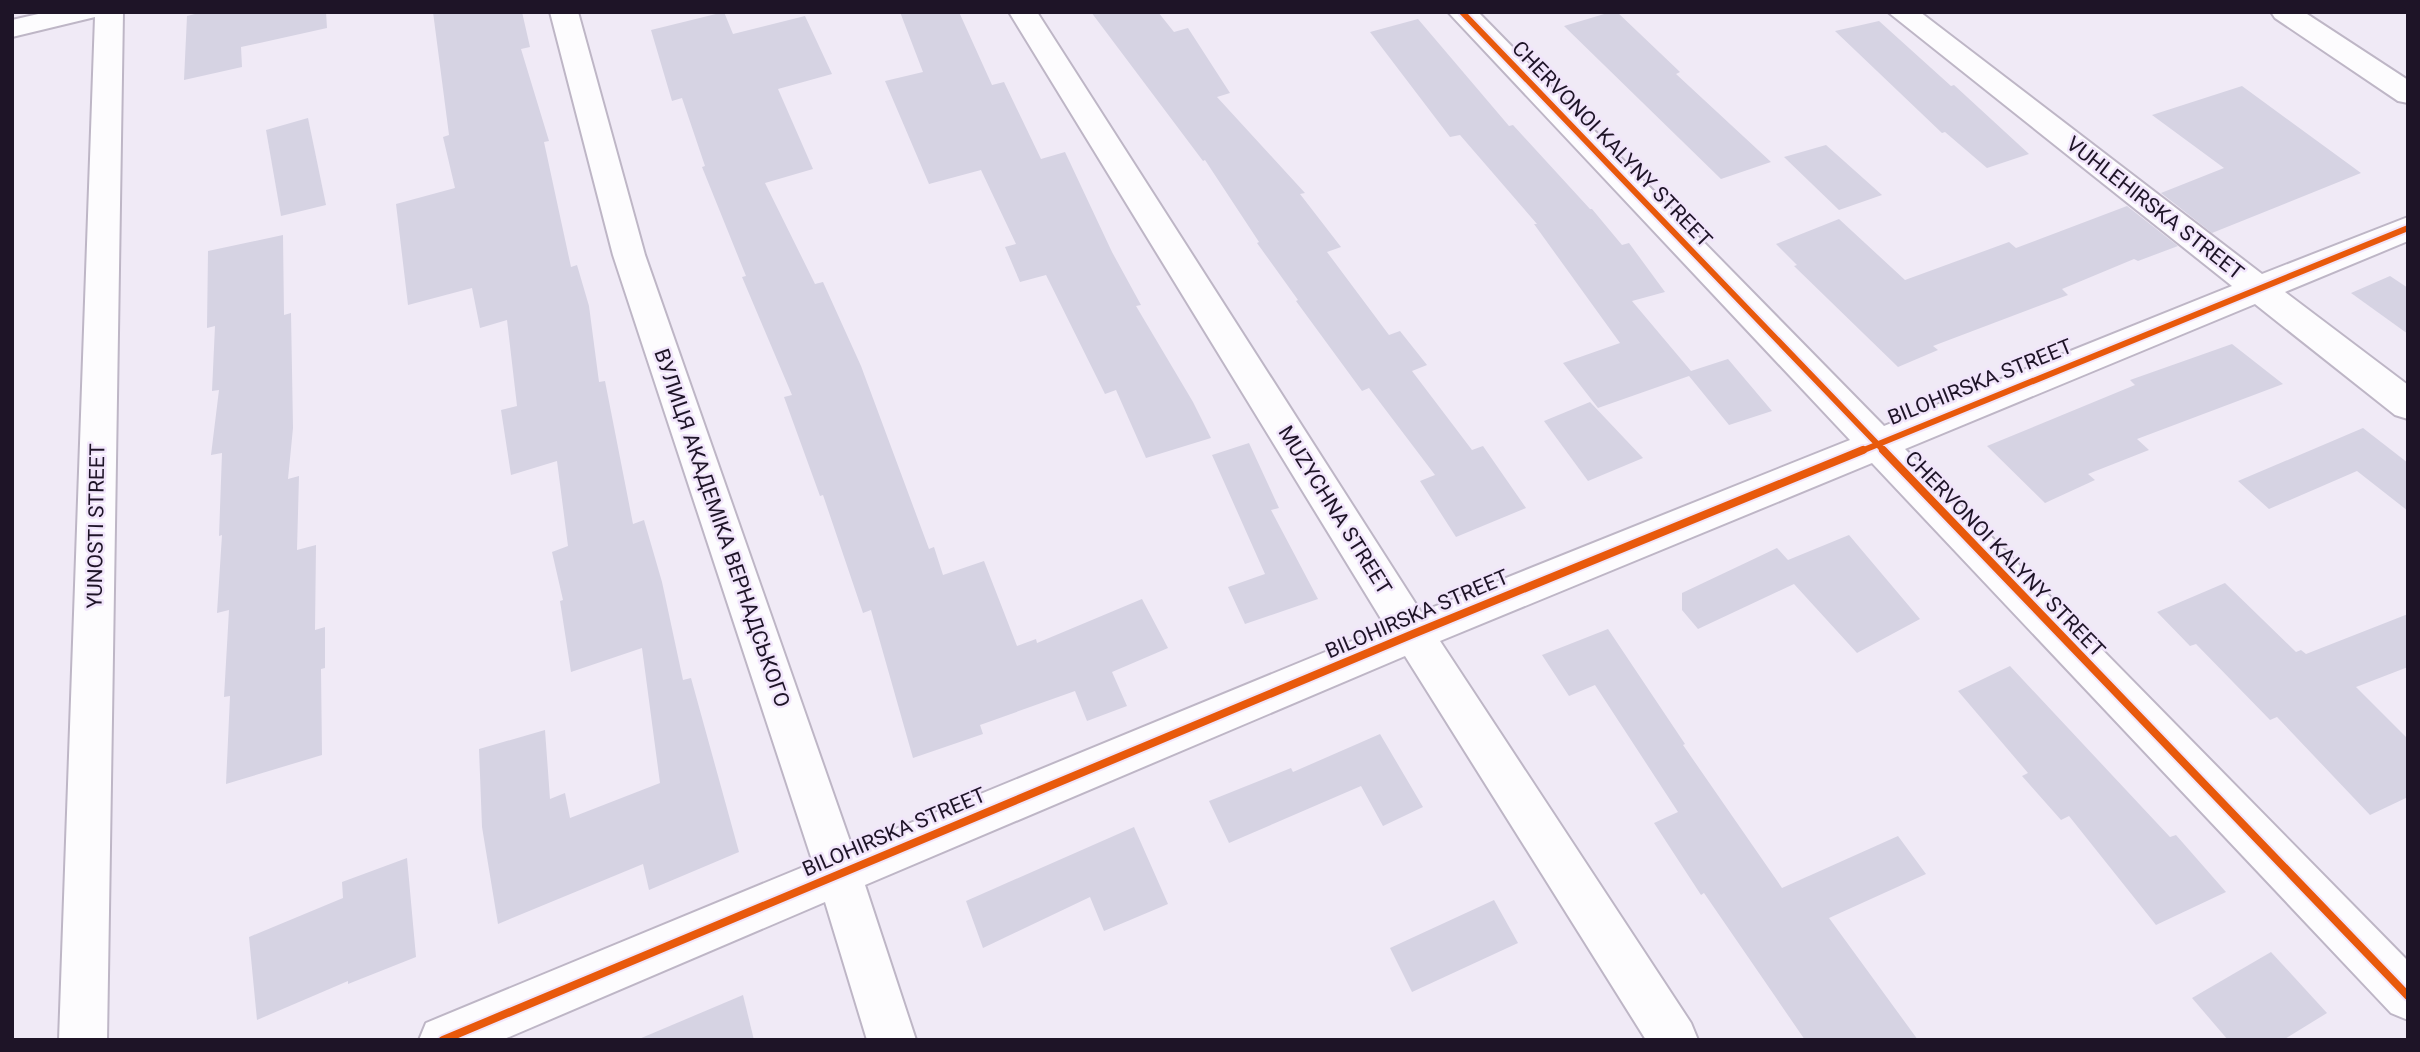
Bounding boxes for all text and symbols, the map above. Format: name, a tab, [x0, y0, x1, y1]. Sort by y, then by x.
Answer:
street label: CHERVONOI KALYNY STREET	[1507, 36, 1717, 252]
street label: VUHLEHIRSKA STREET	[2062, 131, 2249, 285]
street label: BILOHIRSKA STREET	[1884, 334, 2076, 430]
street label: ВУЛИЦЯ АКАДЕМІКА ВЕРНАДСЬКОГО	[649, 346, 795, 710]
street label: MUZYCHNA STREET	[1273, 421, 1397, 599]
street label: YUNOSTI STREET	[83, 443, 109, 609]
street label: CHERVONOI KALYNY STREET	[1900, 446, 2110, 662]
street label: BILOHIRSKA STREET	[1322, 564, 1513, 663]
street label: BILOHIRSKA STREET	[799, 782, 990, 881]

